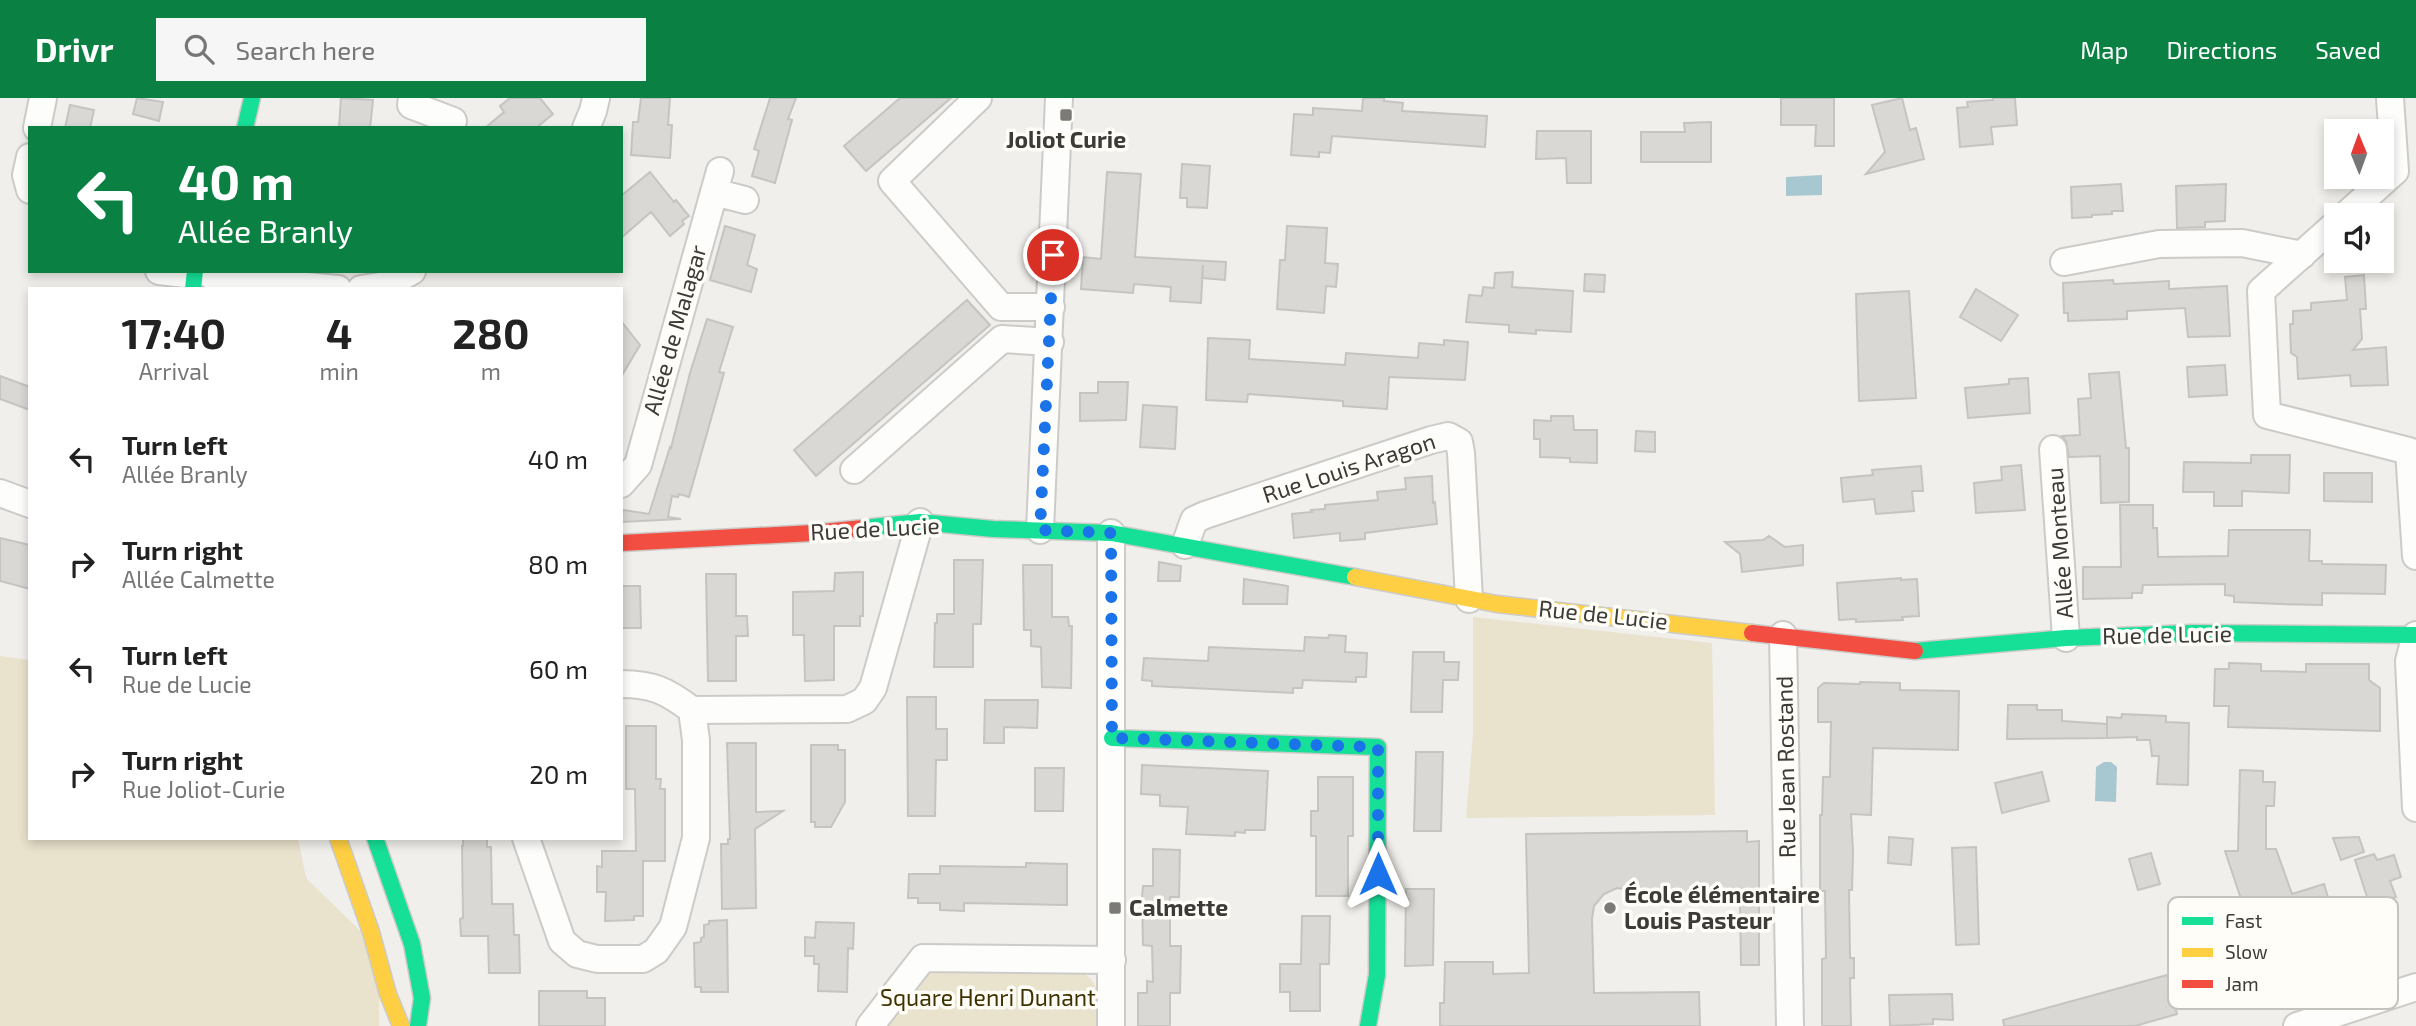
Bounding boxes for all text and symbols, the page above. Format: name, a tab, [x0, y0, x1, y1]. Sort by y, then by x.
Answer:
search box	[156, 18, 646, 81]
text: Drivr	[35, 29, 114, 69]
icon: search	[180, 30, 218, 68]
text: Search here	[236, 34, 375, 65]
text: Map	[2080, 35, 2128, 64]
text: Directions	[2166, 35, 2277, 64]
text: Saved	[2315, 35, 2381, 64]
marker: Joliot Curie	[1058, 107, 1074, 123]
north arrow	[2324, 119, 2394, 189]
map controls	[2324, 119, 2394, 273]
place label: Joliot Curie	[1006, 125, 1126, 153]
text: 40 m	[178, 151, 294, 210]
icon: left	[63, 154, 154, 245]
button: sound	[2324, 203, 2394, 273]
text: Allée Branly	[178, 211, 353, 249]
pin	[1023, 225, 1083, 285]
icon: arrive	[1034, 236, 1072, 274]
street label: Allée de Malagar	[636, 242, 712, 418]
text: 17:40	[122, 307, 226, 357]
text: 4	[326, 307, 353, 357]
text: 280	[452, 307, 529, 357]
text: Arrival	[139, 357, 209, 385]
text: min	[320, 357, 359, 385]
text: m	[481, 357, 501, 385]
street label: Rue Louis Aragon	[1259, 426, 1439, 508]
text: Turn left	[122, 429, 228, 460]
icon: left	[63, 440, 101, 478]
text: 40 m	[528, 443, 588, 474]
text: Allée Branly	[122, 460, 248, 488]
street label: Allée Monteau	[2040, 467, 2078, 619]
street label: Rue de Lucie	[809, 511, 940, 545]
text: Turn right	[122, 534, 243, 565]
icon: right	[63, 545, 101, 583]
text: 80 m	[528, 548, 588, 579]
text: Allée Calmette	[122, 565, 275, 593]
street label: Rue de Lucie	[1537, 593, 1669, 635]
street label: Rue de Lucie	[2102, 619, 2232, 649]
text: Turn left	[122, 639, 228, 670]
icon: left	[63, 650, 101, 688]
text: 60 m	[529, 653, 588, 684]
text: Rue de Lucie	[122, 670, 252, 698]
street label: Rue Jean Rostand	[1769, 676, 1801, 858]
text: Turn right	[122, 744, 243, 775]
icon: right	[63, 755, 101, 793]
text: 20 m	[529, 758, 588, 789]
text: Rue Joliot-Curie	[122, 775, 285, 803]
position arrow	[1341, 837, 1415, 911]
place label: École élémentaire Louis Pasteur	[1624, 880, 1820, 934]
place label: Calmette	[1129, 893, 1228, 921]
legend	[2168, 897, 2398, 1009]
marker: Calmette	[1107, 900, 1123, 916]
marker: École élémentaire Louis Pasteur	[1602, 900, 1618, 916]
text: Fast	[2225, 909, 2262, 932]
text: Slow	[2225, 940, 2268, 963]
text: Jam	[2225, 972, 2259, 995]
park label: Square Henri Dunant	[880, 983, 1096, 1011]

